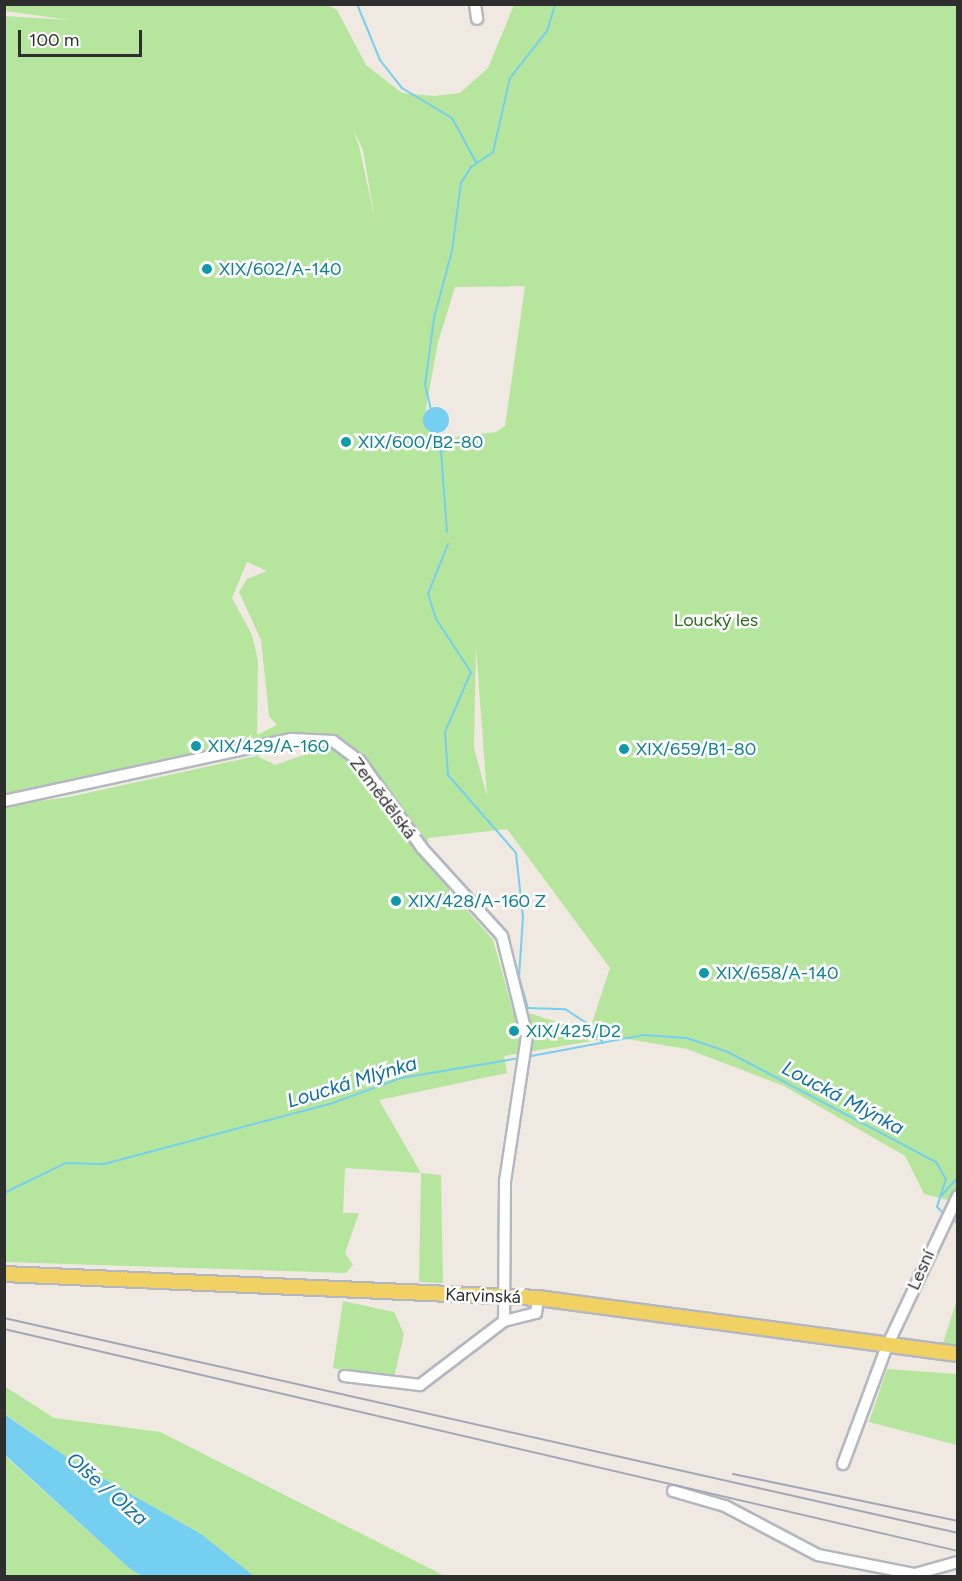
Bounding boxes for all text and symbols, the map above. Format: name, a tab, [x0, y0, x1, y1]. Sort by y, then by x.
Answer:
scale bar	[21, 18, 146, 56]
text: 100 m	[29, 29, 79, 51]
place label: XIX/602/A-140	[219, 258, 342, 280]
marker: XIX/602/A-140	[200, 262, 214, 276]
place label: XIX/600/B2-80	[358, 431, 483, 453]
marker: XIX/600/B2-80	[339, 435, 353, 449]
park label: Loucký les	[674, 609, 758, 631]
place label: XIX/429/A-160	[208, 735, 329, 757]
place label: XIX/659/B1-80	[636, 738, 756, 760]
marker: XIX/429/A-160	[189, 739, 203, 753]
marker: XIX/659/B1-80	[617, 742, 631, 756]
street label: Zemědělská	[345, 753, 421, 843]
place label: XIX/428/A-160 Z	[408, 890, 546, 912]
marker: XIX/428/A-160 Z	[389, 894, 403, 908]
place label: XIX/658/A-140	[716, 962, 838, 984]
marker: XIX/658/A-140	[697, 966, 711, 980]
place label: XIX/425/D2	[526, 1020, 621, 1042]
marker: XIX/425/D2	[507, 1024, 521, 1038]
water label: Loucká Mlýnka	[284, 1051, 420, 1113]
water label: Loucká Mlýnka	[778, 1056, 908, 1140]
street label: Lesní	[903, 1247, 939, 1293]
street label: Karvinská	[445, 1284, 521, 1308]
water label: Olše / Olza	[62, 1447, 152, 1531]

